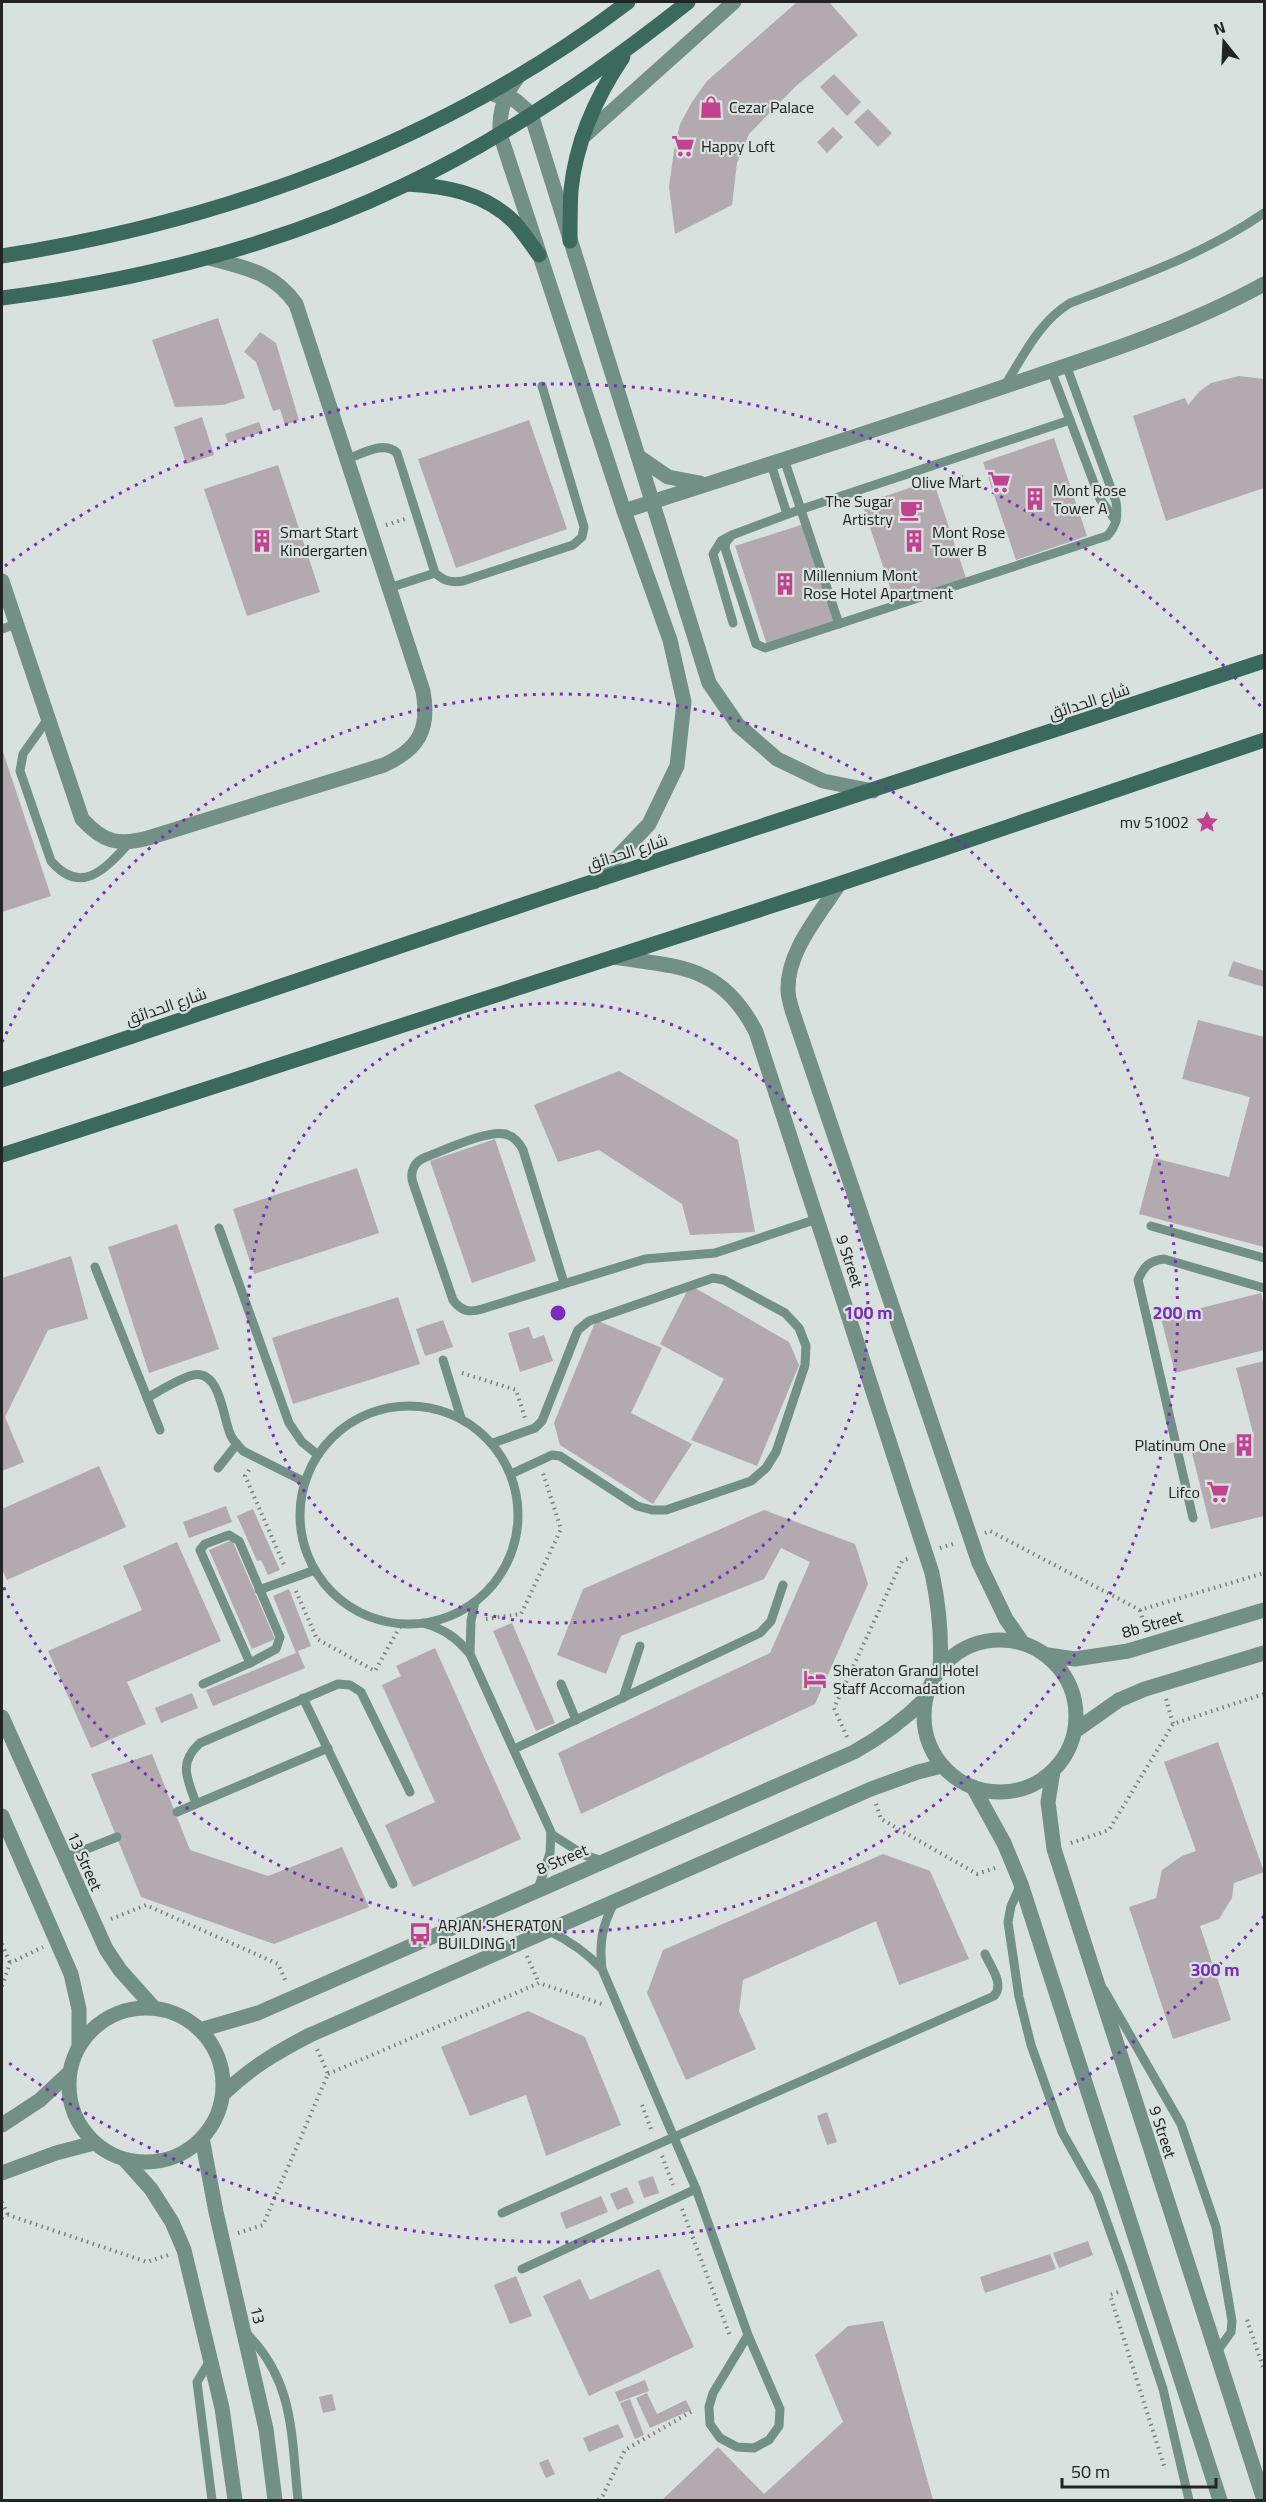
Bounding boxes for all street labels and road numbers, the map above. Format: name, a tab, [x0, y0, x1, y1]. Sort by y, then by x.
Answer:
street label: شارع الحدائق	[1044, 674, 1134, 728]
street label: شارع الحدائق	[582, 825, 672, 879]
street label: شارع الحدائق	[121, 978, 211, 1034]
street label: 9 Street	[827, 1231, 873, 1292]
street label: 8b Street	[1118, 1601, 1186, 1647]
street label: 13 Street	[59, 1826, 112, 1896]
street label: 8 Street	[531, 1835, 593, 1883]
street label: 9 Street	[1140, 2102, 1186, 2163]
street label: 13	[241, 2303, 275, 2327]

